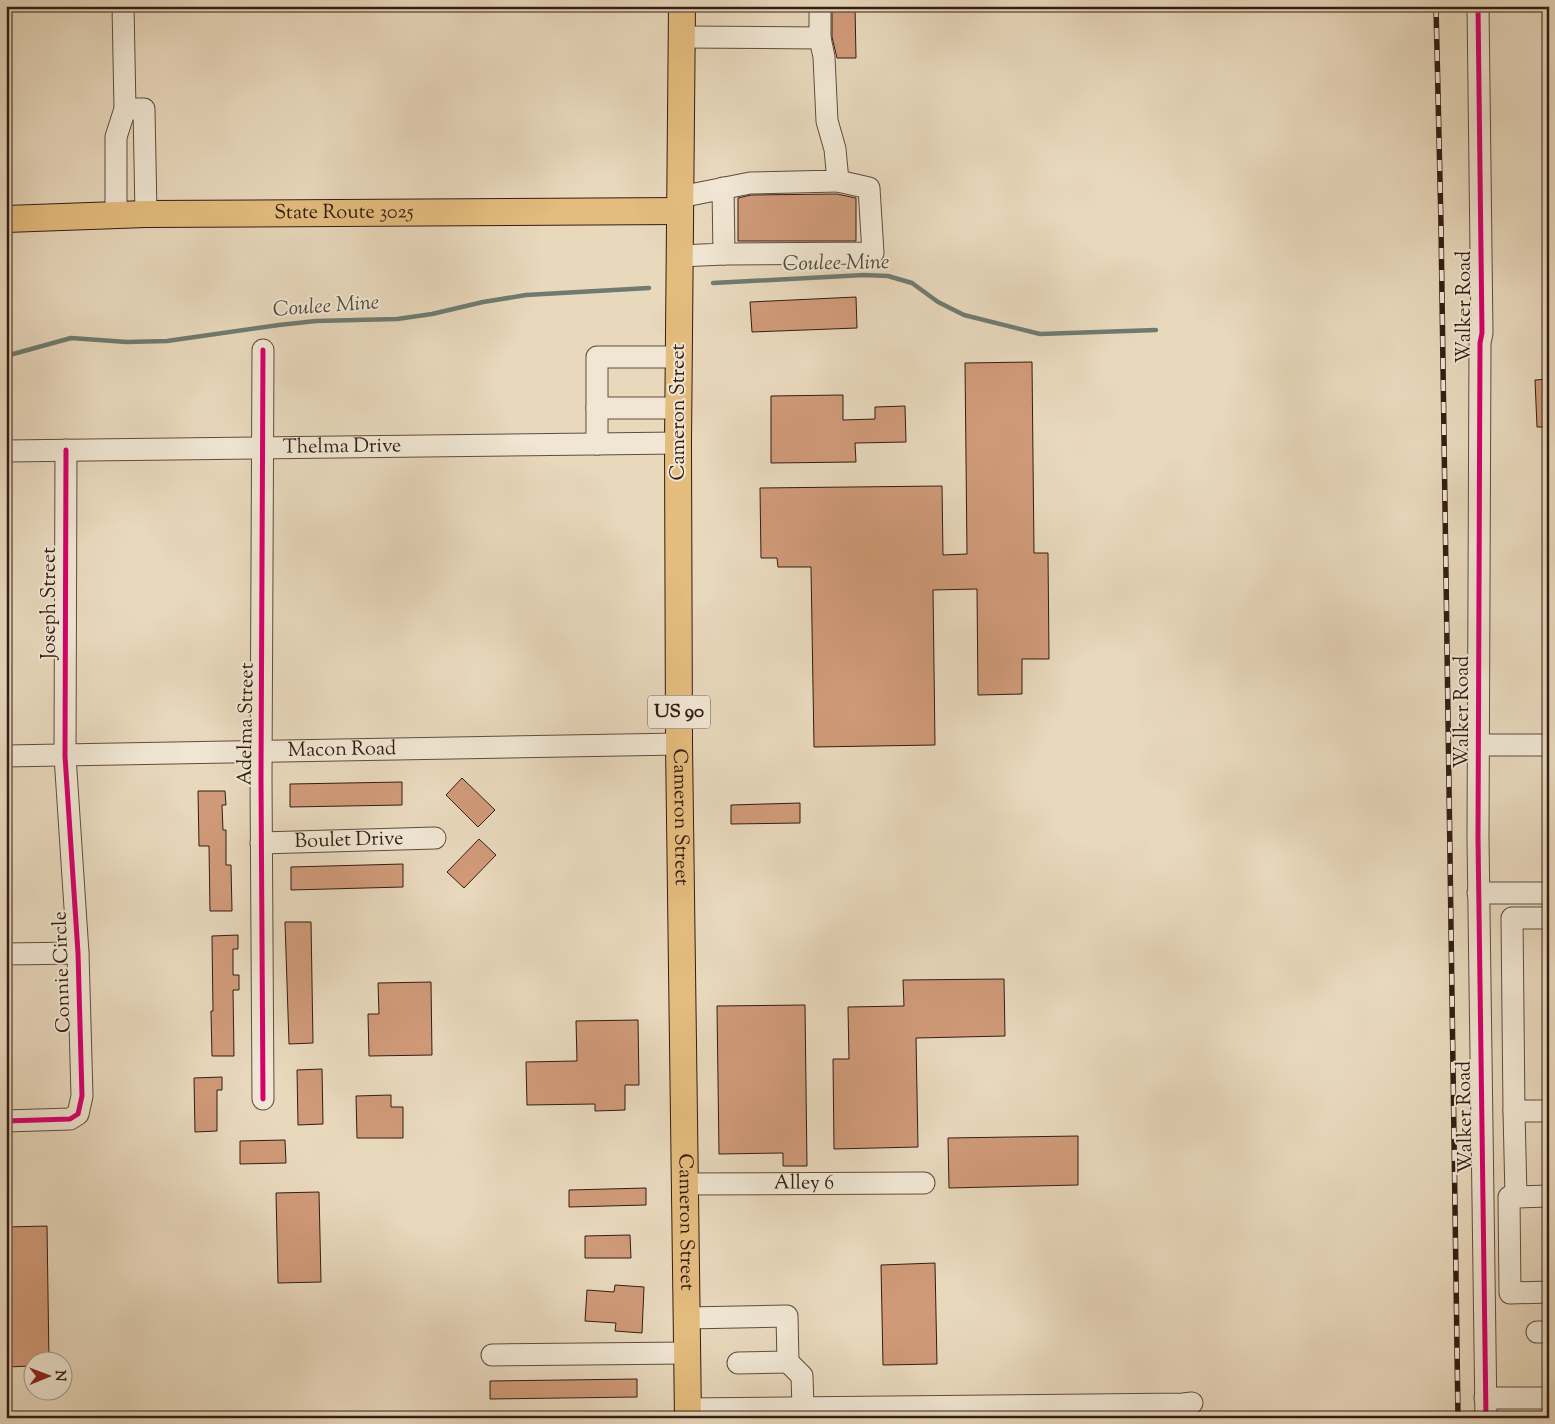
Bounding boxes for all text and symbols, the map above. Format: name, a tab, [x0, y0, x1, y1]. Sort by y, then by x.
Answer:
street label: State Route 3025	[274, 198, 414, 228]
water label: Coulee Mine	[782, 248, 890, 280]
street label: Walker Road	[1451, 251, 1480, 363]
water label: Coulee Mine	[272, 288, 380, 326]
street label: Cameron Street	[665, 343, 694, 480]
street label: Thelma Drive	[282, 432, 401, 462]
street label: Joseph Street	[36, 547, 65, 660]
street label: Walker Road	[1449, 656, 1478, 768]
street label: Adelma Street	[231, 662, 263, 786]
road number: US 90	[648, 696, 710, 729]
street label: Macon Road	[287, 735, 396, 765]
street label: Cameron Street	[665, 748, 695, 886]
street label: Boulet Drive	[294, 824, 404, 857]
street label: Connie Circle	[46, 911, 80, 1033]
street label: Walker Road	[1451, 1060, 1481, 1174]
street label: Cameron Street	[670, 1153, 701, 1291]
street label: Alley 6	[774, 1169, 834, 1198]
north arrow	[22, 1352, 72, 1402]
text: N	[49, 1370, 69, 1382]

